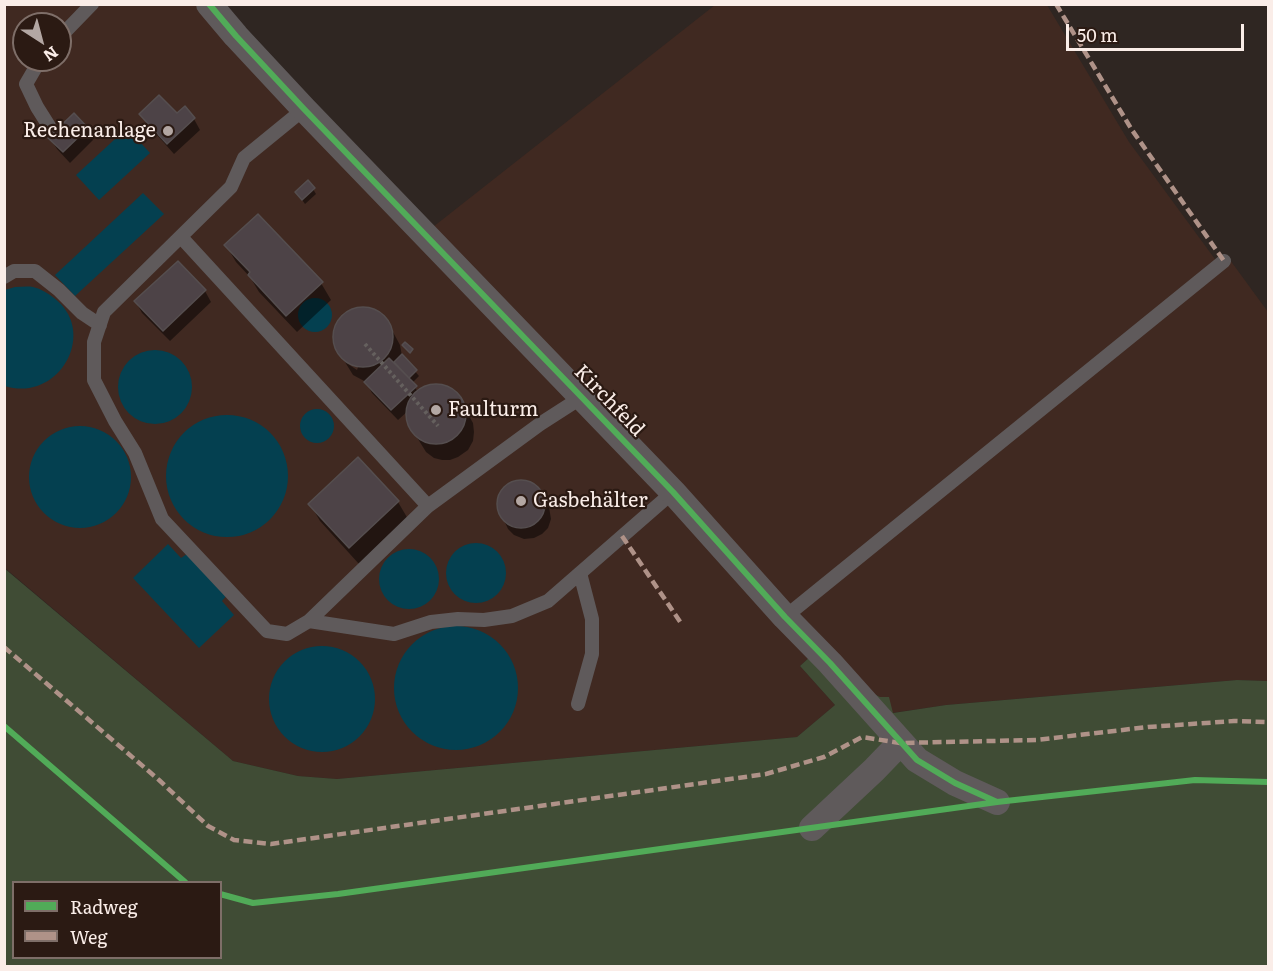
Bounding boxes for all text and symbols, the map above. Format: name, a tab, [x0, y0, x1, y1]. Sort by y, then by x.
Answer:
north arrow	[12, 12, 72, 72]
scale bar	[1069, 12, 1248, 50]
text: 50 m	[1077, 21, 1118, 48]
text: N	[39, 41, 64, 69]
place label: Rechenanlage	[23, 119, 156, 143]
marker: Rechenanlage	[161, 124, 175, 138]
street label: Kirchfeld	[569, 360, 649, 442]
place label: Faulturm	[448, 398, 538, 422]
marker: Faulturm	[429, 403, 443, 417]
place label: Gasbehälter	[533, 489, 648, 513]
marker: Gasbehälter	[514, 494, 528, 508]
legend	[12, 881, 222, 959]
text: Radweg	[70, 893, 138, 920]
text: Weg	[70, 923, 107, 950]

